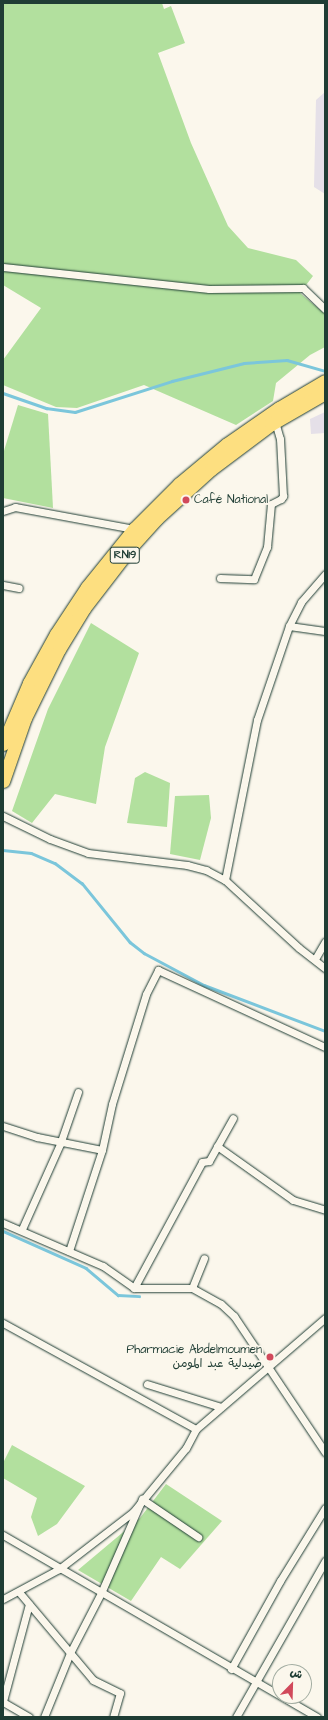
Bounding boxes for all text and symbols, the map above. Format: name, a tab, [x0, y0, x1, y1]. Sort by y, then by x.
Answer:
place label: Café National	[194, 493, 268, 507]
marker: Café National	[181, 495, 191, 505]
road number: RN19	[109, 546, 141, 564]
place label: Pharmacie Abdelmoumen صيدلية عبد المومن	[127, 1343, 262, 1371]
marker: Pharmacie Abdelmoumen صيدلية عبد المومن	[265, 1352, 275, 1362]
north arrow	[272, 1664, 312, 1704]
text: ش	[288, 1664, 305, 1683]

